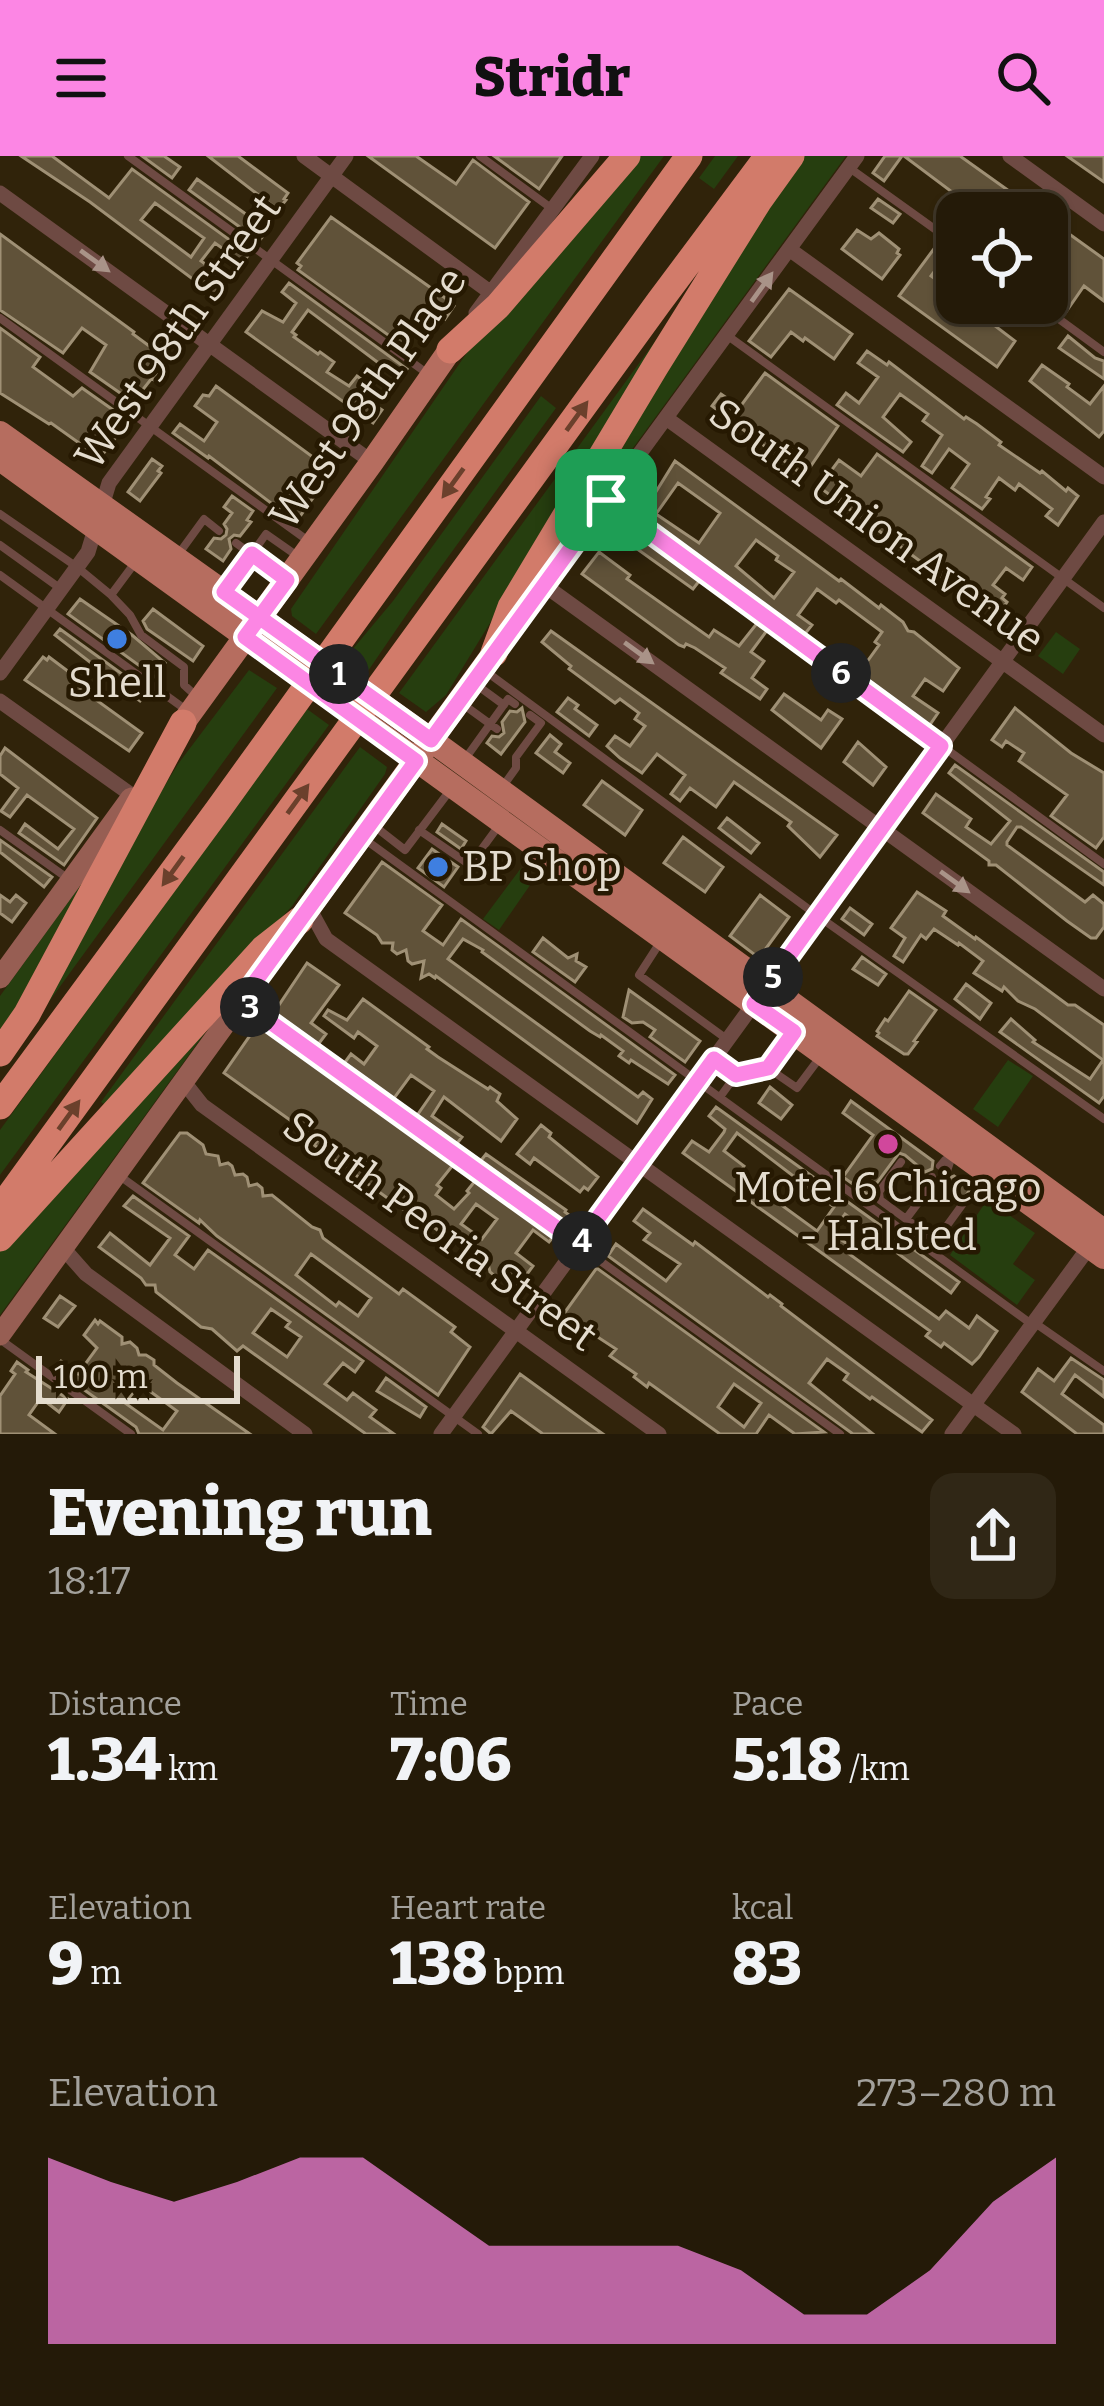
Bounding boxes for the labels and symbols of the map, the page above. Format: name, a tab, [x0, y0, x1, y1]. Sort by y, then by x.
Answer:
street label: West 98th Street	[65, 185, 291, 479]
one-way arrow	[79, 249, 111, 272]
street label: West 98th Place	[259, 257, 477, 539]
one-way arrow	[749, 271, 773, 303]
street label: South Union Avenue	[700, 388, 1054, 664]
one-way arrow	[564, 400, 588, 432]
pin	[555, 449, 657, 551]
one-way arrow	[441, 467, 465, 499]
marker: Shell	[104, 626, 130, 652]
one-way arrow	[623, 641, 655, 665]
pin: 6	[811, 643, 871, 703]
pin: 1	[309, 644, 369, 704]
place label: Shell	[68, 658, 166, 708]
one-way arrow	[286, 783, 309, 815]
place label: BP Shop	[462, 842, 622, 892]
marker: BP Shop	[425, 854, 451, 880]
one-way arrow	[162, 855, 185, 887]
one-way arrow	[939, 869, 971, 893]
pin: 5	[743, 947, 803, 1007]
pin: 3	[220, 977, 280, 1037]
one-way arrow	[56, 1099, 80, 1131]
street label: South Peoria Street	[273, 1100, 607, 1362]
marker: Motel 6 Chicago - Halsted	[875, 1131, 901, 1157]
place label: Motel 6 Chicago - Halsted	[734, 1163, 1042, 1261]
pin: 4	[552, 1211, 612, 1271]
scale bar	[36, 1350, 240, 1403]

